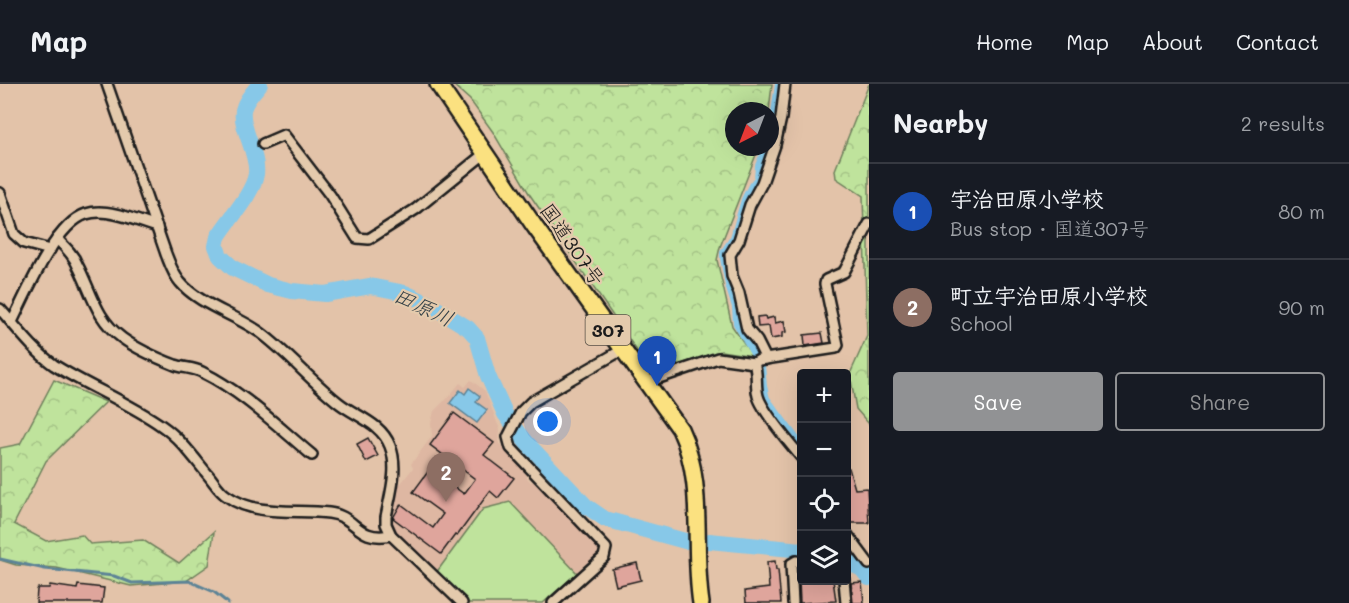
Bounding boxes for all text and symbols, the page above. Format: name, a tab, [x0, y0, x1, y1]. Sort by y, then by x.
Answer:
text: Map	[30, 23, 87, 59]
text: Home	[976, 28, 1033, 55]
text: Map	[1066, 28, 1109, 55]
text: About	[1142, 28, 1203, 55]
text: Contact	[1236, 28, 1319, 55]
north arrow	[725, 102, 779, 156]
text: Nearby	[893, 106, 988, 140]
text: 2 results	[1241, 110, 1325, 136]
text: 宇治田原小学校	[950, 184, 1104, 213]
street label: 国道307号	[535, 198, 611, 290]
text: 1	[908, 198, 917, 224]
text: 80 m	[1278, 198, 1325, 224]
text: Bus stop · 国道307号	[950, 215, 1149, 241]
water label: 田原川	[390, 280, 458, 332]
text: 町立宇治田原小学校	[950, 281, 1148, 310]
text: 2	[907, 294, 918, 320]
text: 90 m	[1279, 294, 1325, 320]
text: School	[950, 310, 1013, 336]
road number: 307	[586, 315, 630, 345]
pin: 1	[638, 336, 676, 386]
map controls	[797, 369, 851, 585]
button: +	[797, 369, 851, 423]
button: Save	[893, 372, 1103, 431]
button: Share	[1115, 372, 1325, 431]
your location	[533, 407, 562, 436]
button: −	[797, 423, 851, 477]
pin: 2	[426, 452, 466, 502]
button: locate	[797, 477, 851, 531]
button: layers	[797, 531, 851, 585]

